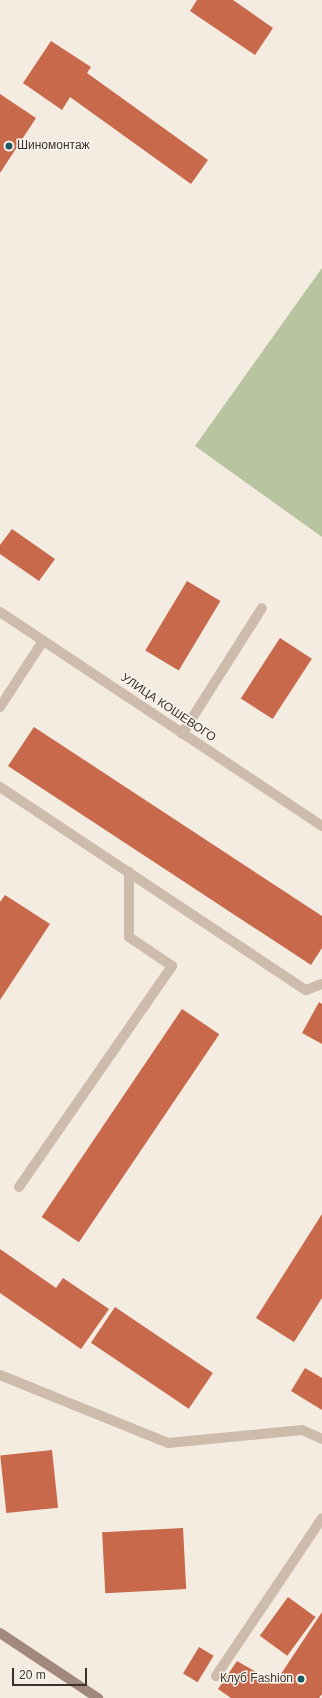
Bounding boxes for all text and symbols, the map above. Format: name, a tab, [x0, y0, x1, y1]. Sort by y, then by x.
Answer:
place label: Шиномонтаж	[17, 139, 90, 153]
marker: Шиномонтаж	[4, 141, 14, 151]
street label: УЛИЦА КОШЕВОГО	[118, 671, 218, 745]
scale bar	[14, 1660, 89, 1686]
text: 20 m	[19, 1668, 46, 1682]
place label: Клуб Fashion	[220, 1672, 293, 1686]
marker: Клуб Fashion	[296, 1674, 306, 1684]

